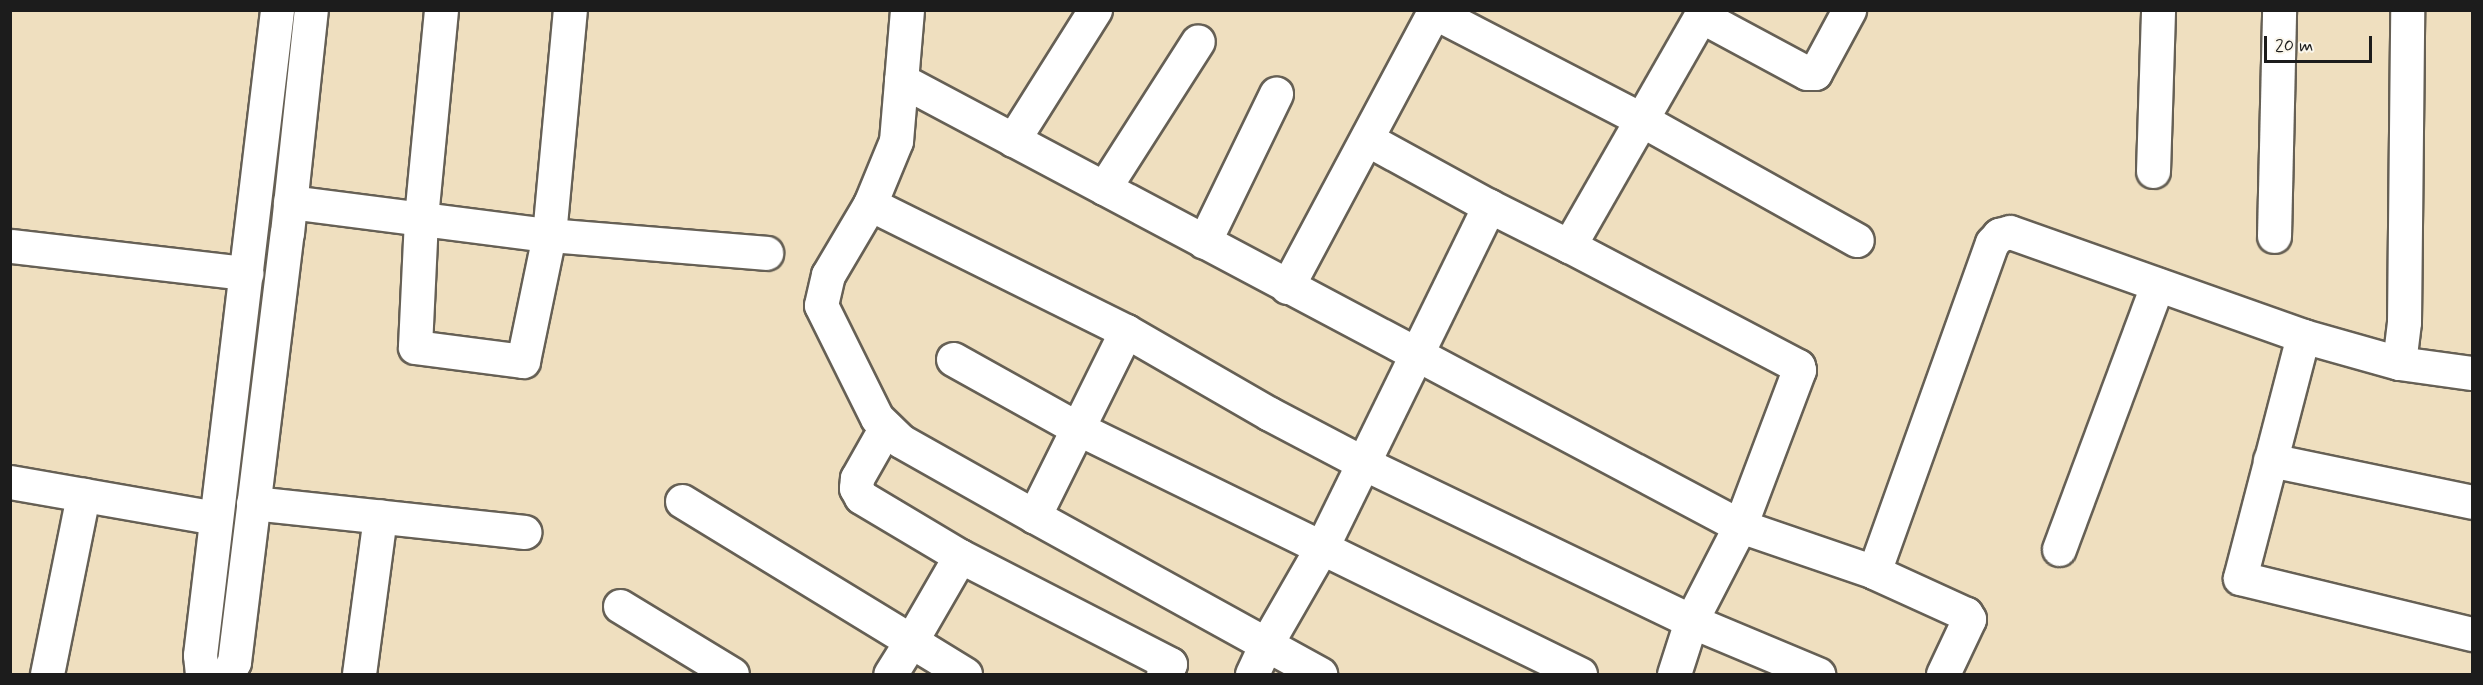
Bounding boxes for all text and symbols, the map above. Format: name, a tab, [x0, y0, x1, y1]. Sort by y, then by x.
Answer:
scale bar	[2267, 24, 2375, 62]
text: 20 m	[2275, 34, 2313, 58]

